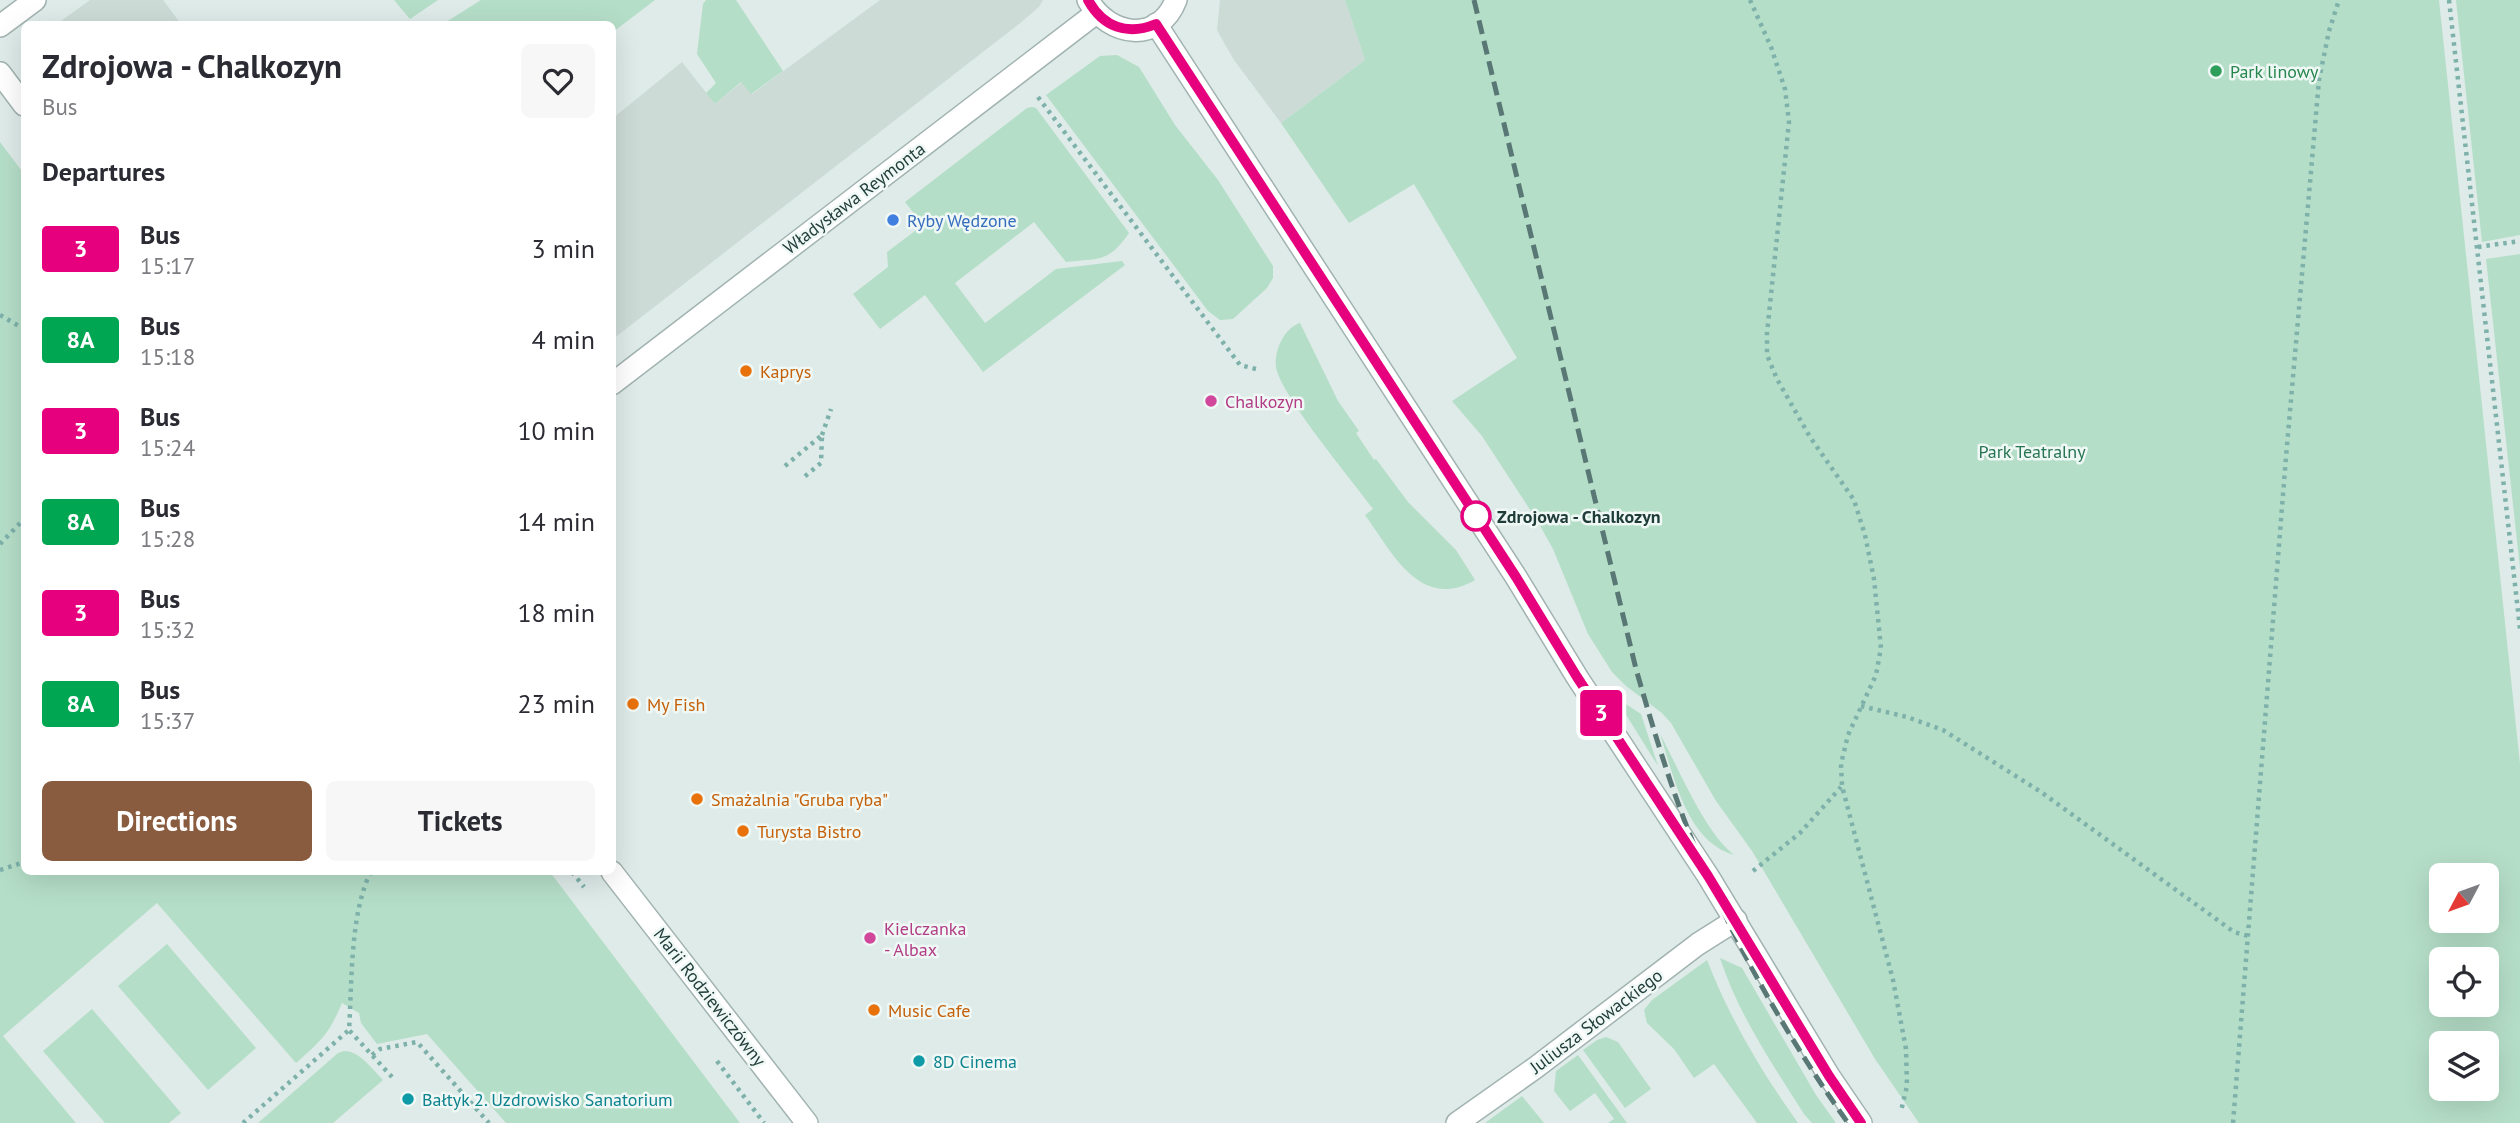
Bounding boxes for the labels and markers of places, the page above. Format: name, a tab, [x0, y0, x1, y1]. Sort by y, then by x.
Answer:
place label: Park linowy	[2230, 60, 2319, 83]
marker: Park linowy	[2208, 63, 2224, 79]
place label: Ryby Wędzone	[907, 209, 1017, 232]
marker: Ryby Wędzone	[885, 212, 901, 228]
place label: Kaprys	[760, 360, 811, 383]
marker: Kaprys	[738, 363, 754, 379]
place label: Chalkozyn	[1225, 390, 1303, 413]
marker: Chalkozyn	[1203, 393, 1219, 409]
marker: Zdrojowa - Chalkozyn	[1461, 501, 1491, 531]
place label: Zdrojowa - Chalkozyn	[1497, 505, 1661, 528]
place label: My Fish	[647, 693, 705, 716]
marker: My Fish	[625, 696, 641, 712]
place label: Smażalnia "Gruba ryba"	[711, 788, 888, 811]
marker: Smażalnia "Gruba ryba"	[689, 791, 705, 807]
place label: Turysta Bistro	[757, 820, 862, 843]
marker: Turysta Bistro	[735, 823, 751, 839]
place label: Kielczanka - Albax	[884, 917, 966, 961]
marker: Kielczanka - Albax	[862, 930, 878, 946]
place label: Music Cafe	[888, 999, 970, 1022]
marker: Music Cafe	[866, 1002, 882, 1018]
place label: 8D Cinema	[933, 1050, 1017, 1073]
marker: 8D Cinema	[911, 1053, 927, 1069]
place label: Bałtyk 2. Uzdrowisko Sanatorium	[422, 1088, 673, 1111]
marker: Bałtyk 2. Uzdrowisko Sanatorium	[400, 1091, 416, 1107]

